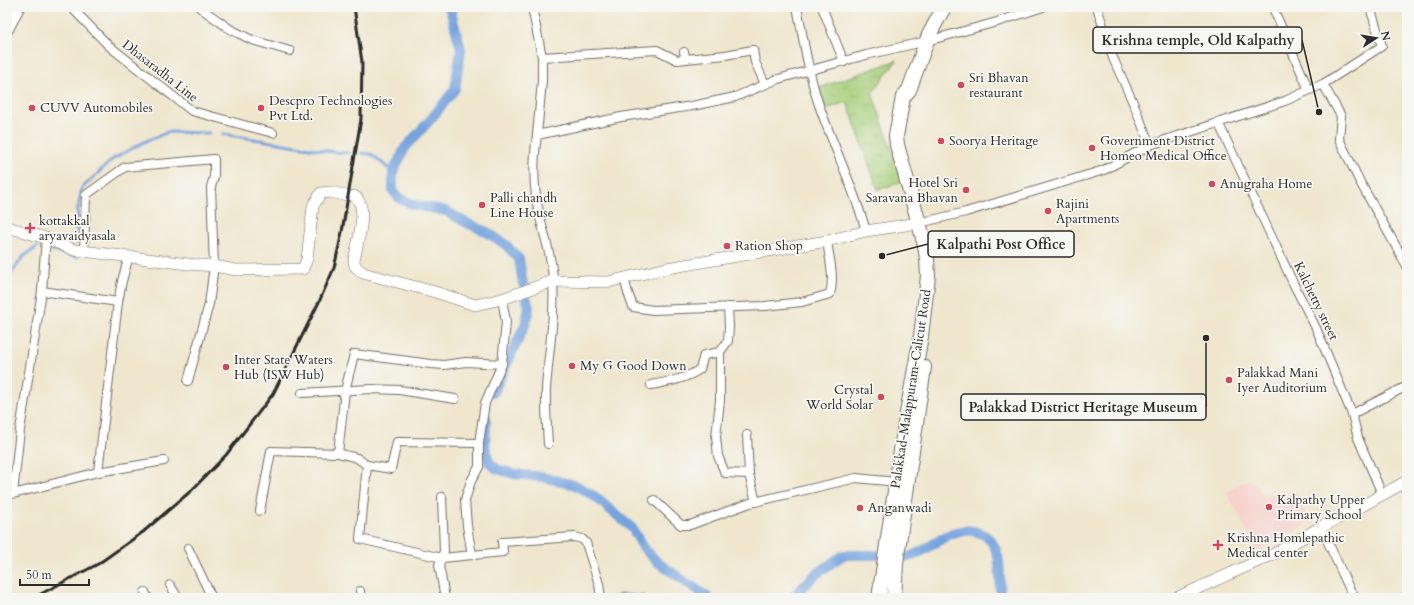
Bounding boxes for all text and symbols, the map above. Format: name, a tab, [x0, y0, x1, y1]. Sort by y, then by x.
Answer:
north arrow	[1356, 18, 1396, 58]
callout: Krishna temple, Old Kalpathy	[1093, 27, 1302, 53]
text: N	[1377, 30, 1394, 43]
text: Krishna temple, Old Kalpathy	[1101, 31, 1295, 50]
street label: Dhasaradha Line	[118, 36, 202, 106]
place label: Sri Bhavan restaurant	[969, 69, 1029, 102]
marker: Sri Bhavan restaurant	[956, 80, 966, 90]
place label: Descpro Technologies Pvt Ltd.	[269, 92, 392, 125]
place label: CUVV Automobiles	[40, 99, 153, 117]
marker: CUVV Automobiles	[27, 103, 37, 113]
marker: Descpro Technologies Pvt Ltd.	[256, 103, 266, 113]
place label: Soorya Heritage	[949, 132, 1038, 150]
place label: Government District Homeo Medical Office	[1100, 132, 1227, 165]
marker: Soorya Heritage	[936, 136, 946, 146]
marker: Government District Homeo Medical Office	[1087, 143, 1097, 153]
place label: Hotel Sri Saravana Bhavan	[866, 174, 959, 207]
place label: Anugraha Home	[1220, 175, 1313, 193]
marker: Anugraha Home	[1207, 179, 1217, 189]
marker: Hotel Sri Saravana Bhavan	[961, 185, 971, 195]
place label: Palli chandh Line House	[490, 189, 557, 222]
place label: Rajini Apartments	[1056, 195, 1119, 228]
marker: Palli chandh Line House	[477, 200, 487, 210]
marker: Rajini Apartments	[1043, 206, 1053, 216]
place label: kottakkal aryavaidyasala	[39, 212, 116, 245]
marker: kottakkal aryavaidyasala	[24, 222, 36, 234]
callout: Kalpathi Post Office	[928, 231, 1074, 257]
text: Kalpathi Post Office	[936, 235, 1066, 254]
place label: Ration Shop	[735, 237, 803, 255]
marker: Ration Shop	[722, 241, 732, 251]
street label: Kalchetty street	[1289, 259, 1343, 343]
street label: Palakkad-Malappuram-Calicut Road	[886, 288, 936, 490]
place label: Inter State Waters Hub (ISW Hub)	[234, 351, 333, 384]
place label: My G Good Down	[580, 357, 687, 375]
marker: My G Good Down	[567, 361, 577, 371]
marker: Inter State Waters Hub (ISW Hub)	[221, 362, 231, 372]
place label: Palakkad Mani Iyer Auditorium	[1237, 364, 1327, 397]
marker: Palakkad Mani Iyer Auditorium	[1224, 375, 1234, 385]
place label: Crystal World Solar	[805, 381, 874, 414]
marker: Crystal World Solar	[876, 392, 886, 402]
callout: Palakkad District Heritage Museum	[961, 394, 1206, 420]
text: Palakkad District Heritage Museum	[968, 398, 1198, 417]
place label: Kalpathy Upper Primary School	[1277, 491, 1365, 524]
place label: Anganwadi	[868, 499, 932, 517]
marker: Kalpathy Upper Primary School	[1264, 502, 1274, 512]
marker: Anganwadi	[855, 503, 865, 513]
place label: Krishna Homlepathic Medical center	[1227, 529, 1345, 562]
marker: Krishna Homlepathic Medical center	[1212, 539, 1224, 551]
scale bar	[20, 561, 89, 587]
text: 50 m	[26, 567, 53, 583]

